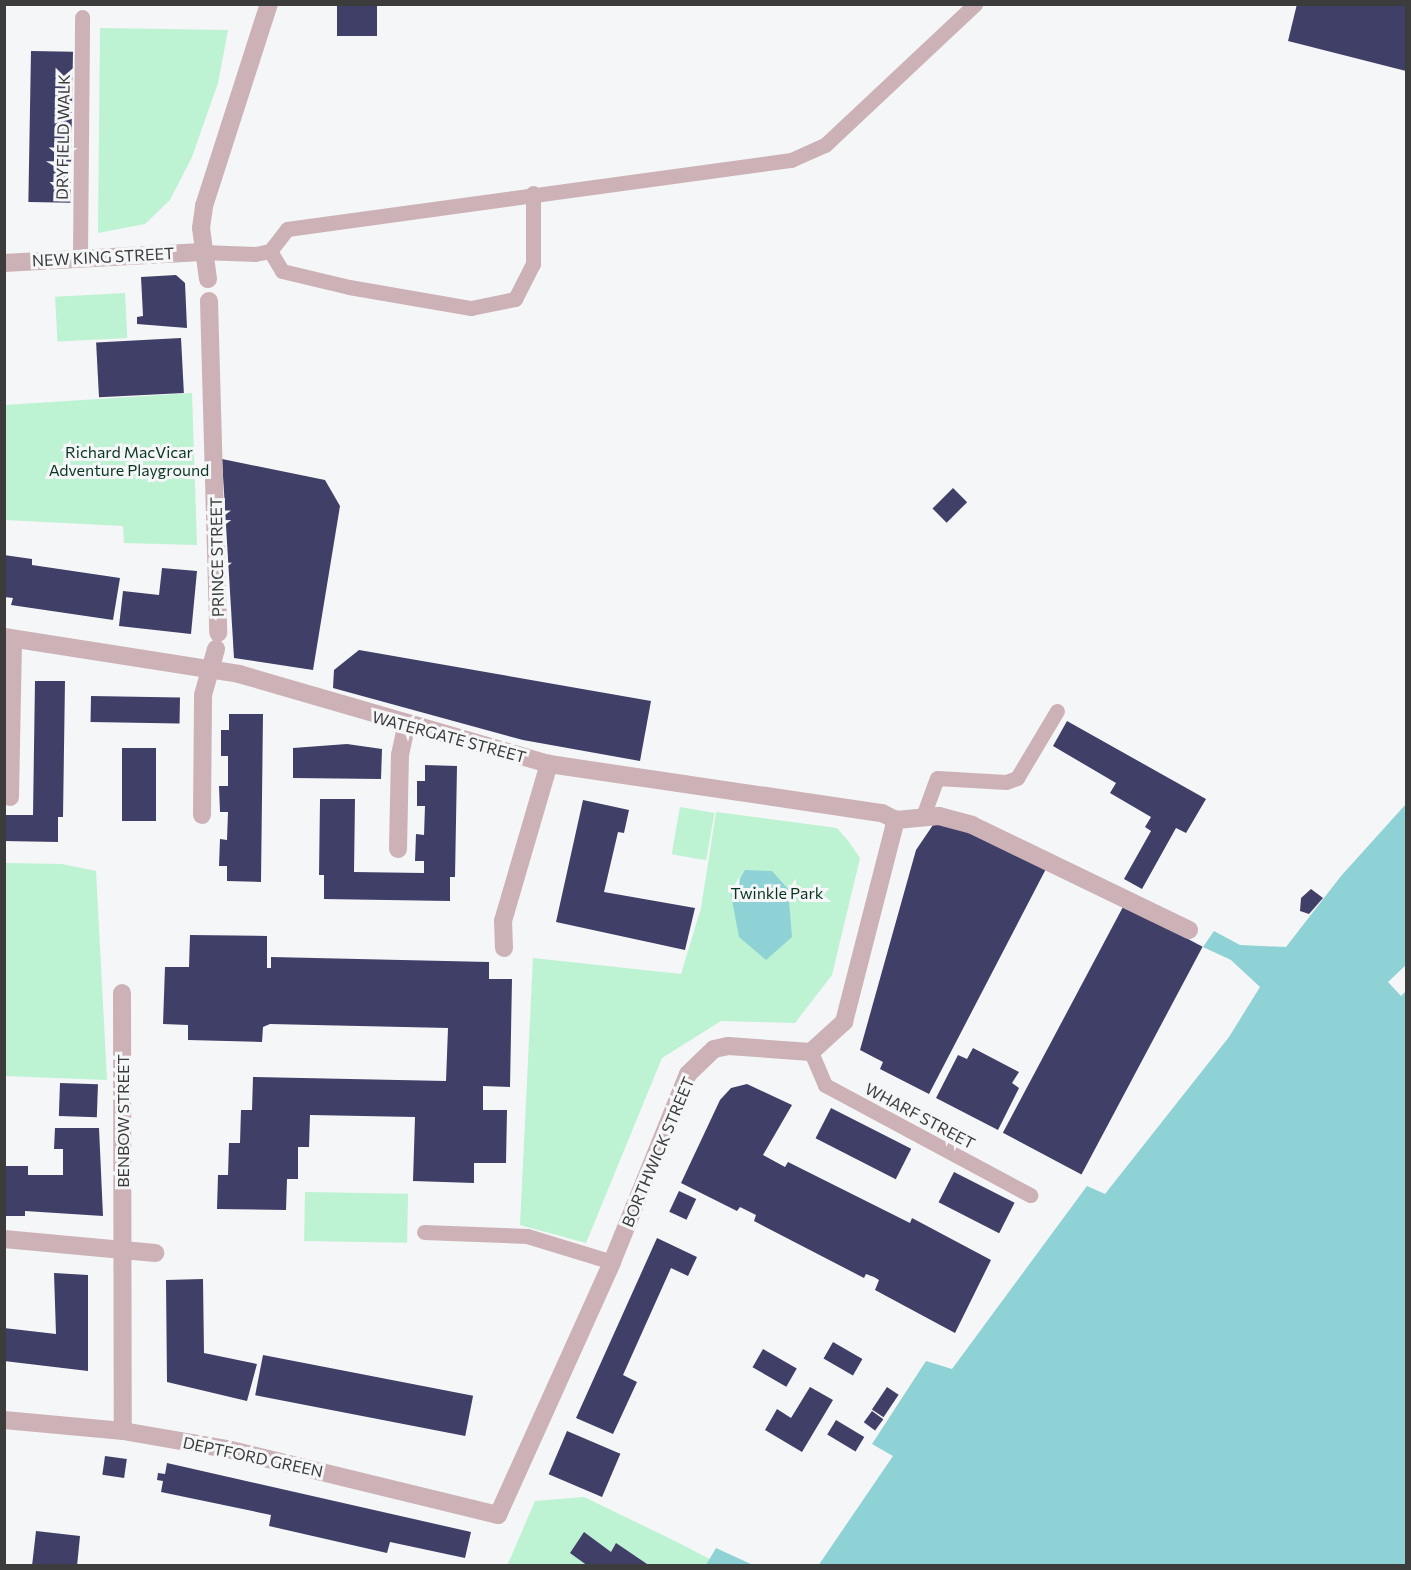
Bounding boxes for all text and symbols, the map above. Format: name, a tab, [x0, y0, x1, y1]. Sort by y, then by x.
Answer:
street label: DRYFIELD WALK	[52, 74, 74, 200]
street label: NEW KING STREET	[31, 244, 175, 270]
park label: Richard MacVicar Adventure Playground	[49, 442, 209, 480]
street label: PRINCE STREET	[206, 497, 228, 617]
street label: WATERGATE STREET	[370, 707, 528, 767]
park label: Twinkle Park	[730, 883, 824, 903]
street label: BENBOW STREET	[113, 1054, 133, 1188]
street label: BORTHWICK STREET	[618, 1074, 698, 1230]
street label: WHARF STREET	[862, 1079, 978, 1153]
street label: DEPTFORD GREEN	[181, 1433, 325, 1481]

